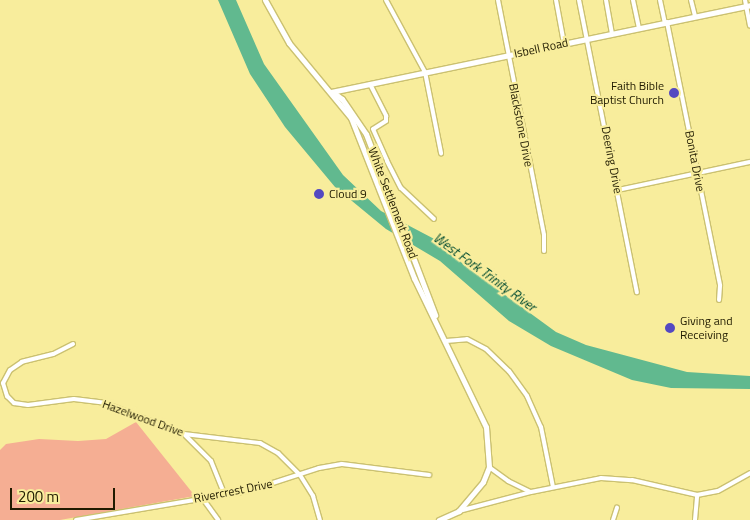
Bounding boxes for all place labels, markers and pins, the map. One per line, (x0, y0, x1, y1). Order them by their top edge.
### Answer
place label: Faith Bible Baptist Church (590, 79, 664, 107)
marker: Faith Bible Baptist Church (668, 87, 680, 99)
place label: Cloud 9 (329, 187, 367, 201)
marker: Cloud 9 (313, 188, 325, 200)
place label: Giving and Receiving (680, 314, 732, 342)
marker: Giving and Receiving (664, 322, 676, 334)

